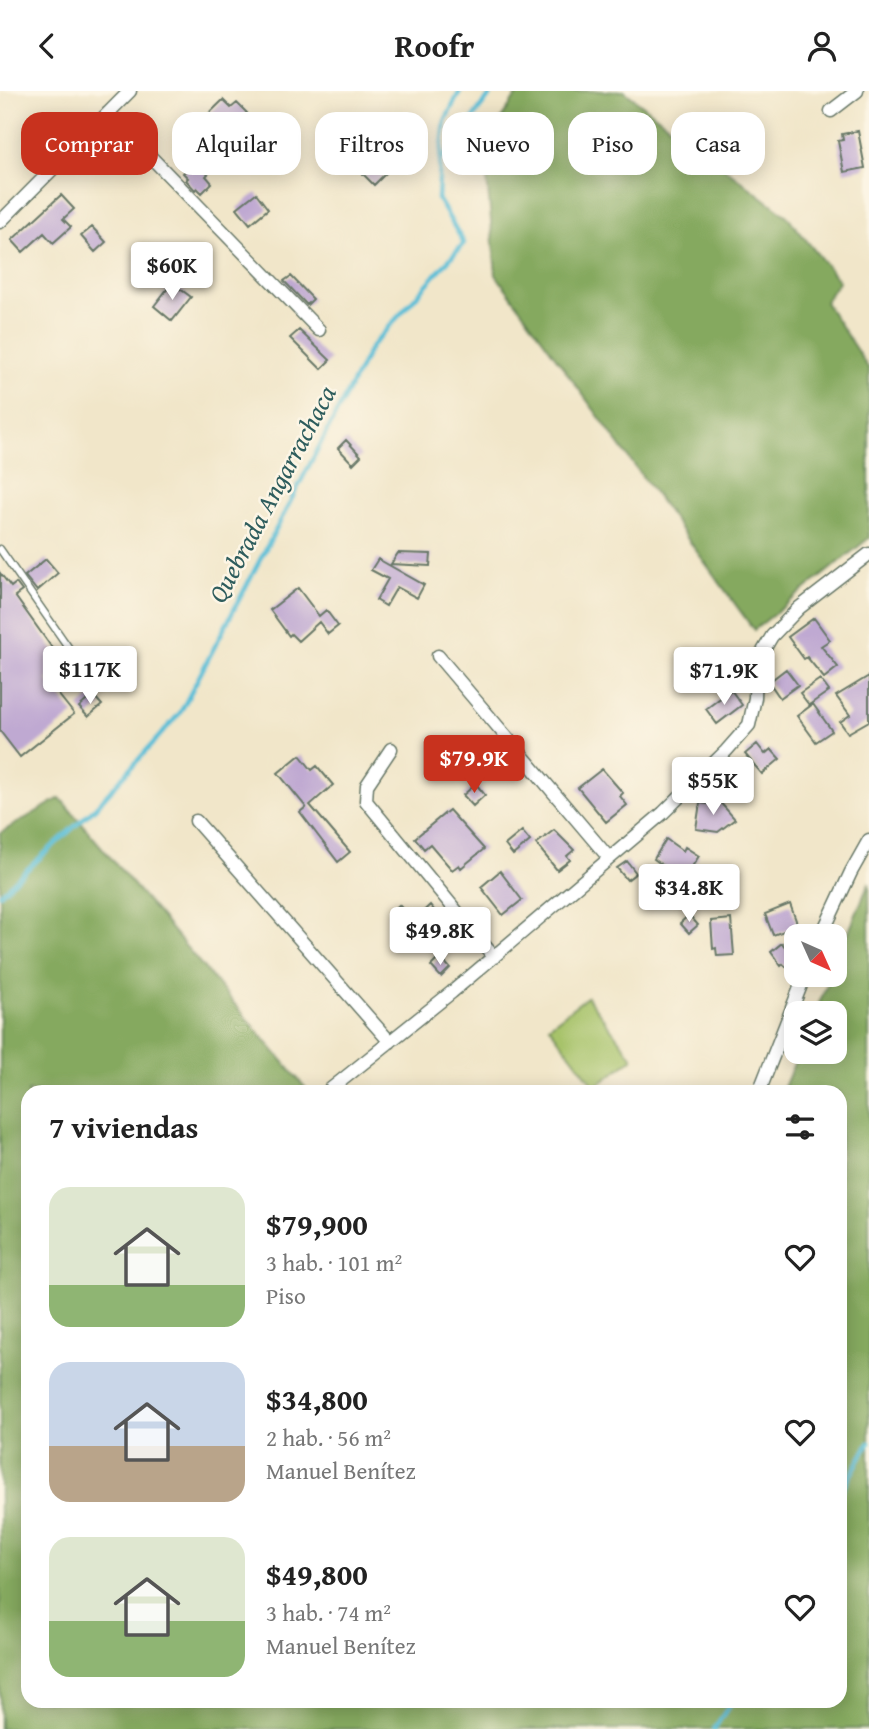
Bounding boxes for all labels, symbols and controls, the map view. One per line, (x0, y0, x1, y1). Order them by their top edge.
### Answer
text: Roofr (395, 22, 474, 69)
icon: back (28, 27, 66, 65)
icon: person (803, 27, 841, 65)
chip: Comprar (21, 112, 158, 175)
chip: Alquilar (172, 112, 301, 175)
chip: Filtros (315, 112, 428, 175)
chip: Nuevo (442, 112, 554, 175)
chip: Piso (568, 112, 657, 175)
chip: Casa (671, 112, 765, 175)
pin: $60K (131, 243, 213, 302)
text: $60K (147, 248, 197, 281)
water label: Quebrada Angarrachaca (198, 378, 345, 609)
pin: $117K (41, 647, 139, 706)
pin: $71.9K (667, 647, 781, 707)
text: $117K (59, 652, 121, 685)
text: $71.9K (690, 653, 758, 686)
pin: $79.9K (417, 735, 531, 795)
text: $79.9K (440, 741, 508, 774)
pin: $55K (672, 757, 754, 817)
text: $55K (688, 763, 738, 796)
pin: $34.8K (632, 865, 746, 924)
text: $34.8K (655, 870, 723, 903)
pin: $49.8K (383, 907, 497, 967)
text: $49.8K (406, 913, 474, 946)
north arrow (784, 924, 847, 987)
map controls (784, 924, 847, 1064)
button: layers (784, 1001, 847, 1064)
text: 7 viviendas (49, 1105, 198, 1149)
icon: filters (781, 1108, 819, 1146)
text: $79,900 (266, 1202, 368, 1246)
icon: home (105, 1215, 189, 1299)
icon: heart (781, 1238, 819, 1276)
text: 3 hab. · 101 m² (266, 1246, 402, 1279)
text: Piso (266, 1279, 306, 1312)
text: $34,800 (266, 1377, 368, 1421)
icon: home (105, 1390, 189, 1474)
icon: heart (781, 1413, 819, 1451)
text: 2 hab. · 56 m² (266, 1421, 391, 1454)
text: Manuel Benítez (266, 1454, 416, 1487)
text: $49,800 (266, 1552, 368, 1596)
icon: home (105, 1565, 189, 1649)
icon: heart (781, 1588, 819, 1626)
text: 3 hab. · 74 m² (266, 1596, 391, 1629)
text: Manuel Benítez (266, 1629, 416, 1662)

